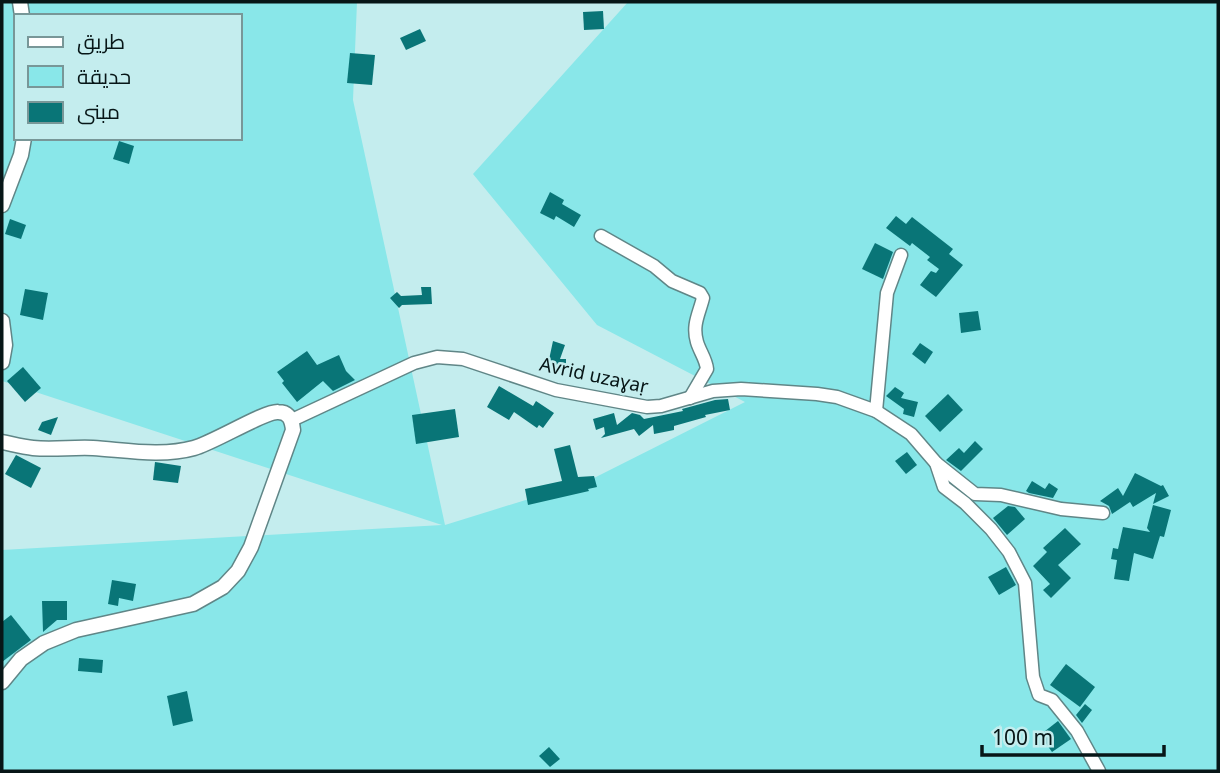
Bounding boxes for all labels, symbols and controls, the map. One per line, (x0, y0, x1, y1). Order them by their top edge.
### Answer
legend (14, 14, 242, 140)
text: طريق (77, 27, 125, 55)
text: حديقة (77, 62, 131, 90)
text: مبنى (77, 97, 120, 125)
street label: Avrid uzaɣaṛ (537, 351, 651, 399)
scale bar (982, 714, 1164, 758)
text: 100 m (992, 723, 1053, 751)

